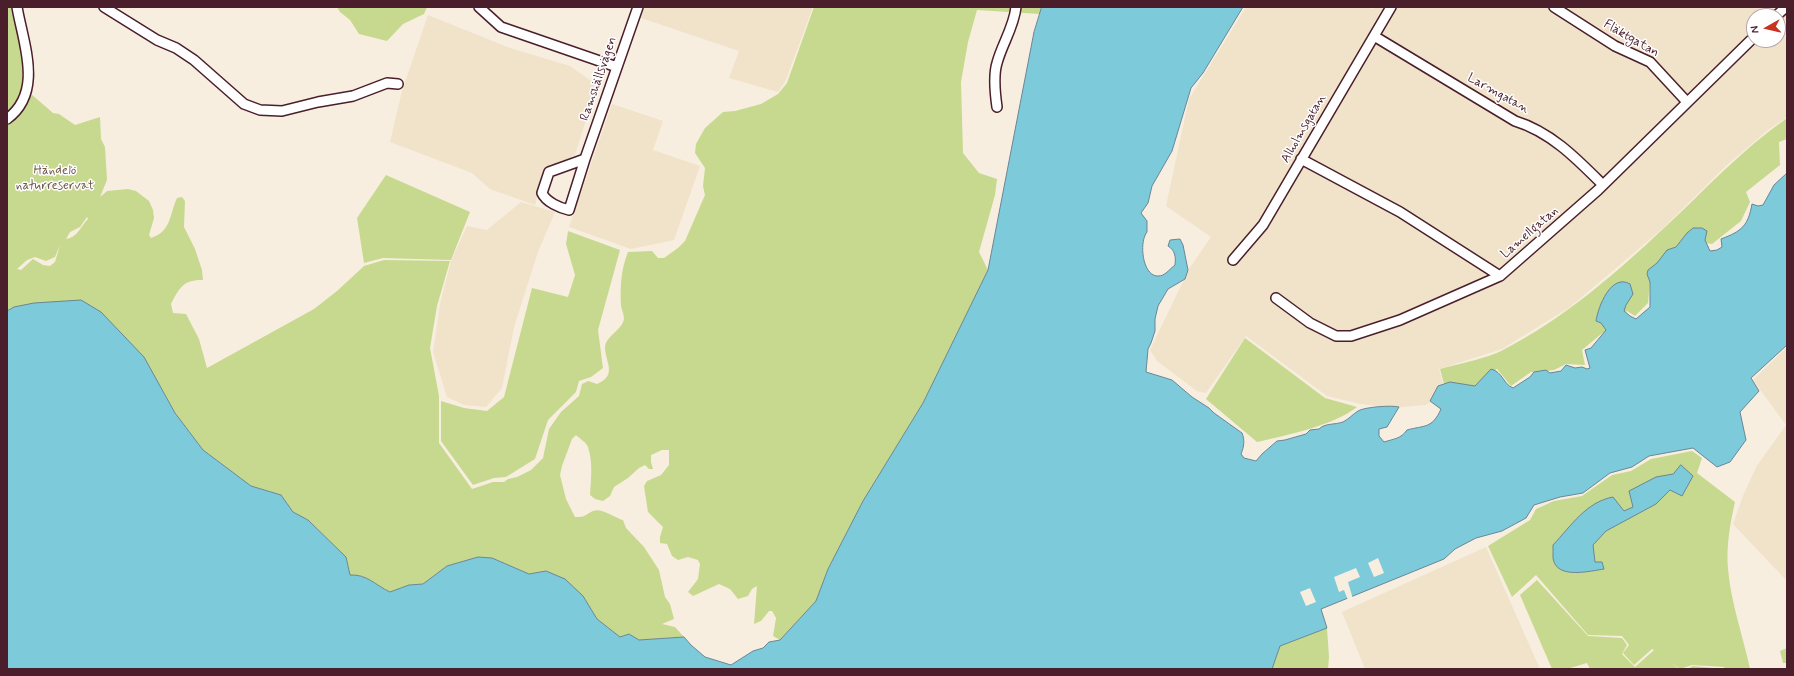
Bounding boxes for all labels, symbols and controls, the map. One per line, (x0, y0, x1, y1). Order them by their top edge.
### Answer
north arrow (1746, 8, 1786, 48)
street label: Fläktgatan (1601, 17, 1661, 61)
text: N (1748, 25, 1763, 34)
street label: Ramshällsvägen (577, 35, 621, 123)
street label: Larmgatan (1464, 71, 1532, 117)
street label: Alholmsgatan (1278, 92, 1330, 166)
park label: Händelö naturreservat (16, 163, 94, 194)
street label: Lamellgatan (1498, 204, 1562, 262)

